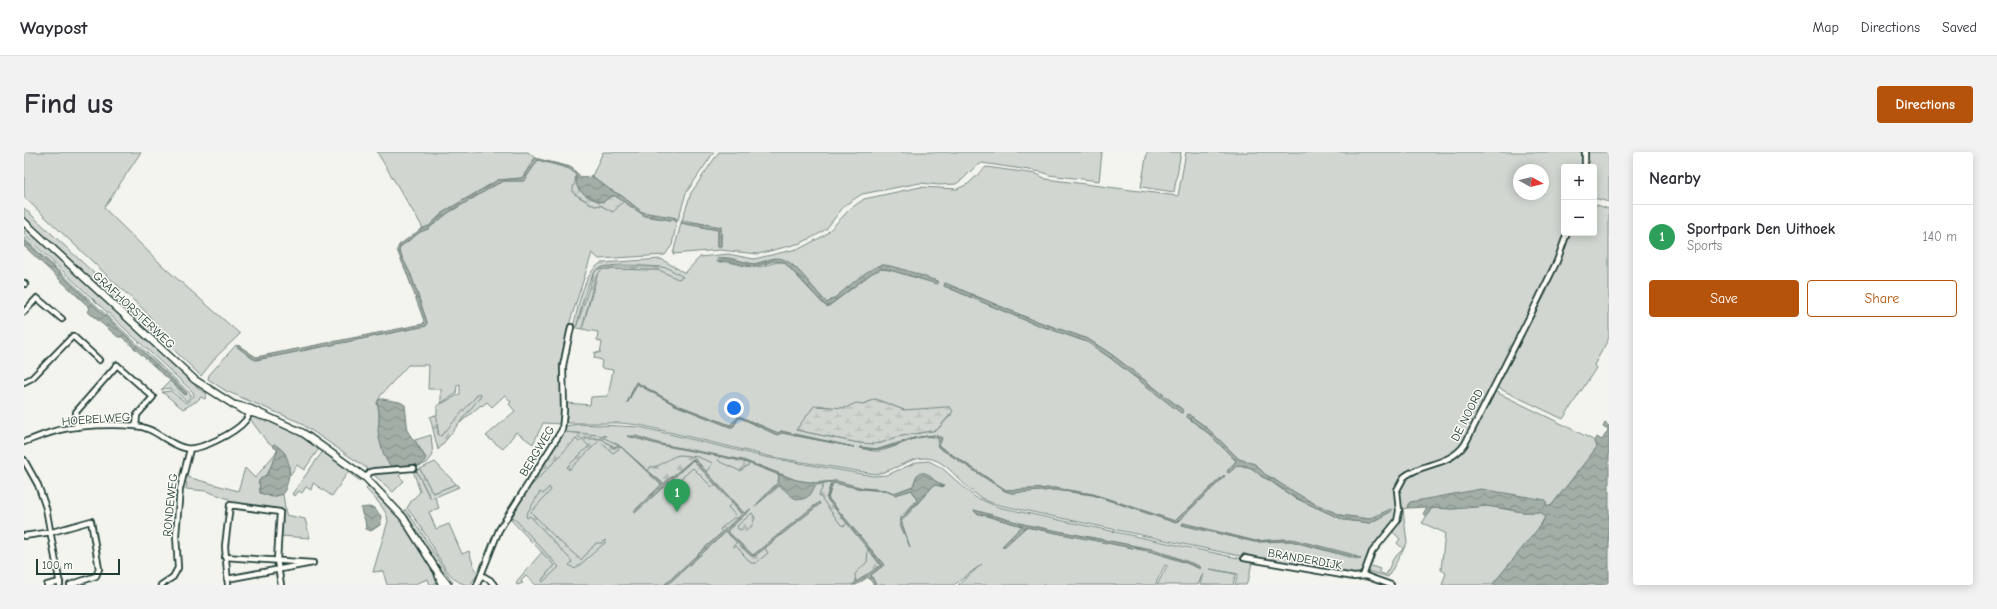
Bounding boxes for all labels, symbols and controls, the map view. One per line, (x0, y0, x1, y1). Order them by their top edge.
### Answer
text: Waypost (20, 17, 88, 39)
text: Map (1812, 19, 1839, 36)
text: Directions (1861, 19, 1920, 36)
text: Saved (1942, 19, 1977, 36)
button: Directions (1877, 86, 1973, 123)
text: Find us (24, 88, 113, 120)
north arrow (1513, 164, 1549, 200)
map controls (1561, 164, 1597, 236)
button: + (1561, 164, 1597, 200)
text: Nearby (1649, 169, 1700, 188)
button: − (1561, 200, 1597, 236)
text: Sportpark Den Uithoek (1687, 220, 1835, 238)
text: 1 (1659, 229, 1665, 244)
text: 140 m (1923, 229, 1957, 244)
text: Sports (1687, 238, 1722, 253)
street label: GRAFHORSTERWEG (90, 269, 178, 352)
button: Save (1649, 280, 1799, 317)
button: Share (1807, 280, 1957, 317)
street label: DE NOORD (1448, 387, 1486, 443)
your location (724, 398, 744, 418)
street label: HOEPELWEG (61, 410, 131, 428)
street label: BERGWEG (516, 423, 558, 479)
street label: RONDEWEG (160, 472, 180, 537)
pin: 1 (664, 479, 690, 512)
street label: BRANDERDIJK (1267, 546, 1344, 572)
scale bar (36, 557, 120, 576)
text: 100 m (42, 559, 73, 572)

